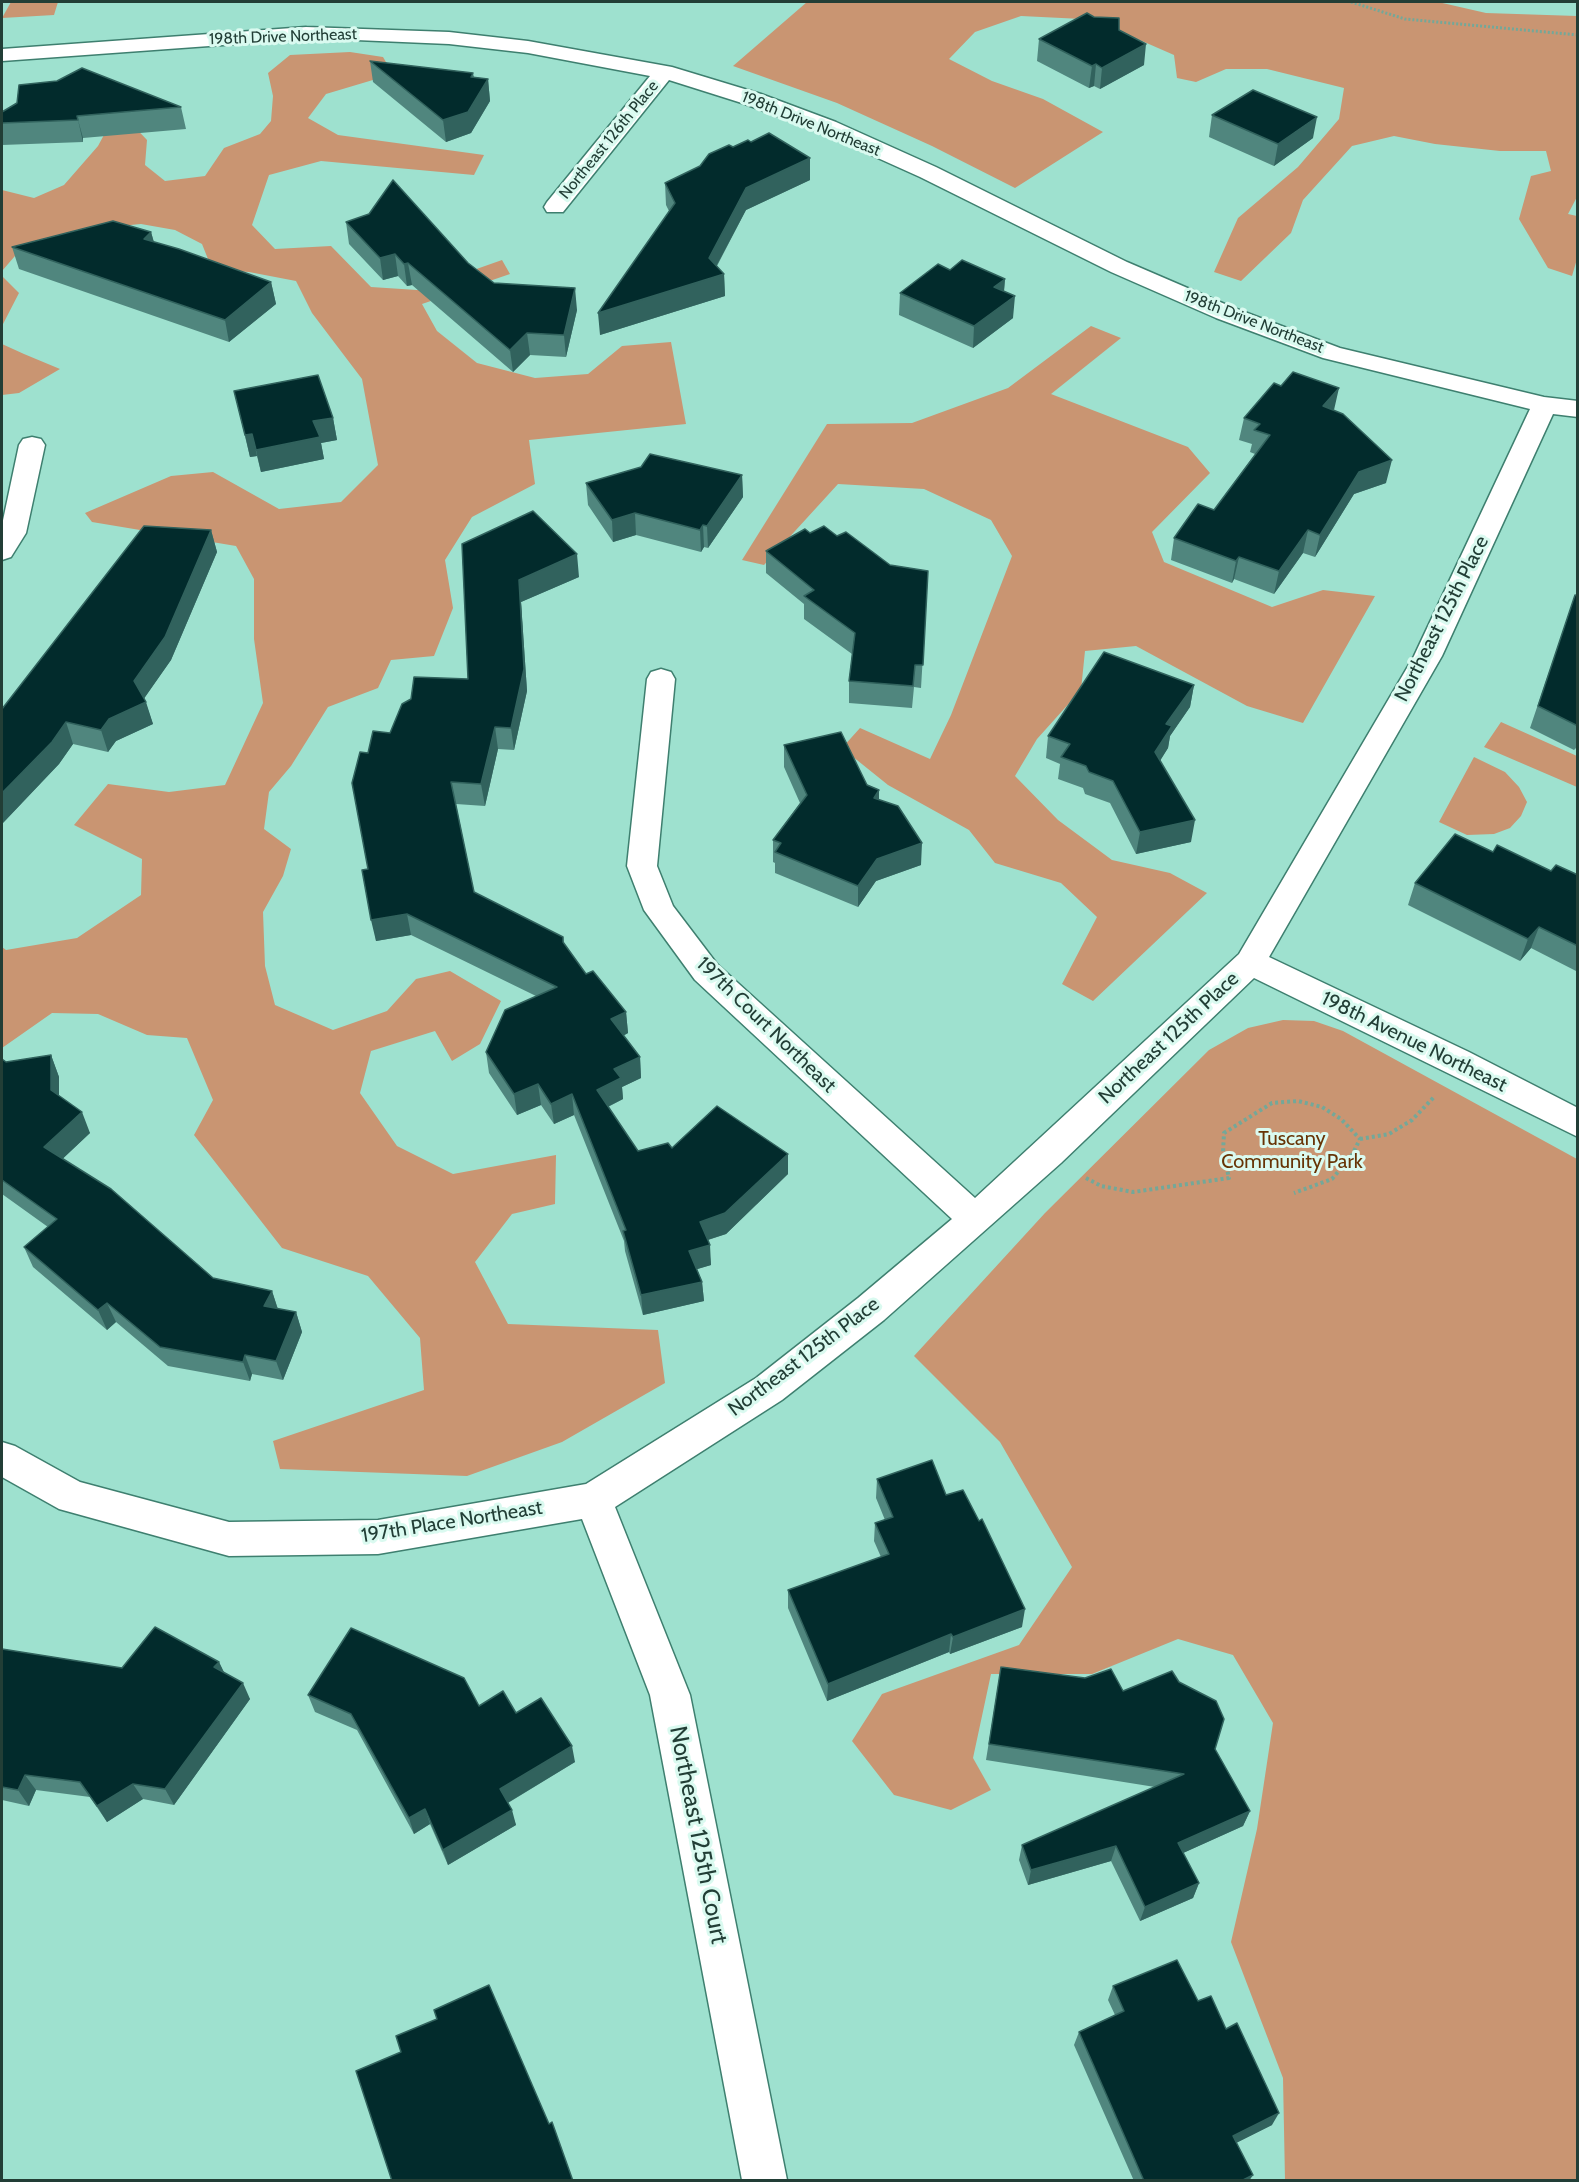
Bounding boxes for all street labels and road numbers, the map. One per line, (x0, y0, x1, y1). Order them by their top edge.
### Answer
street label: 198th Drive Northeast (209, 25, 357, 49)
street label: Northeast 126th Place (555, 77, 663, 203)
street label: 198th Drive Northeast (739, 87, 883, 161)
street label: 198th Drive Northeast (1181, 287, 1327, 357)
street label: Northeast 125th Place (1390, 532, 1494, 706)
street label: 197th Court Northeast (691, 952, 841, 1098)
street label: Northeast 125th Place (1094, 967, 1244, 1109)
street label: 198th Avenue Northeast (1317, 987, 1511, 1097)
street label: Northeast 125th Place (724, 1292, 884, 1422)
street label: 197th Place Northeast (360, 1496, 544, 1548)
street label: Northeast 125th Court (663, 1724, 733, 1946)

